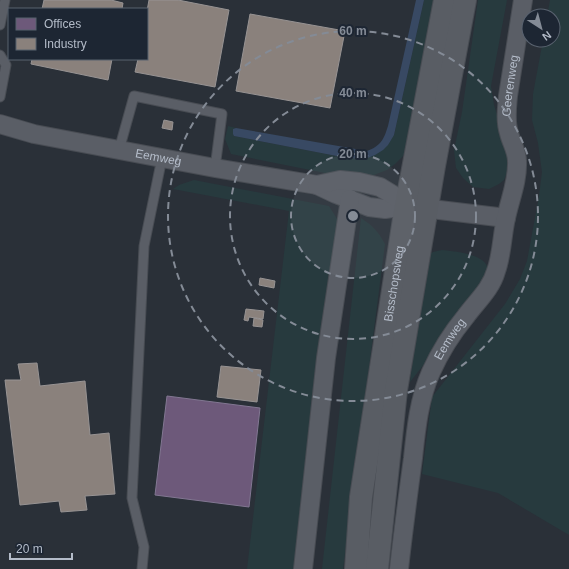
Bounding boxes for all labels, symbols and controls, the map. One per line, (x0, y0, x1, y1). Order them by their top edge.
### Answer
legend (8, 8, 148, 60)
north arrow (521, 8, 561, 48)
text: Offices (44, 17, 81, 31)
text: 60 m (339, 24, 367, 38)
text: N (540, 29, 554, 43)
text: Industry (44, 37, 87, 51)
street label: Geerenweg (500, 54, 521, 117)
text: 40 m (339, 86, 367, 100)
street label: Eemweg (134, 146, 183, 169)
text: 20 m (339, 147, 367, 161)
centre of rings (346, 209, 360, 223)
street label: Bisschopsweg (381, 245, 407, 323)
street label: Eemweg (431, 316, 468, 362)
scale bar (10, 535, 72, 561)
text: 20 m (16, 542, 43, 556)

